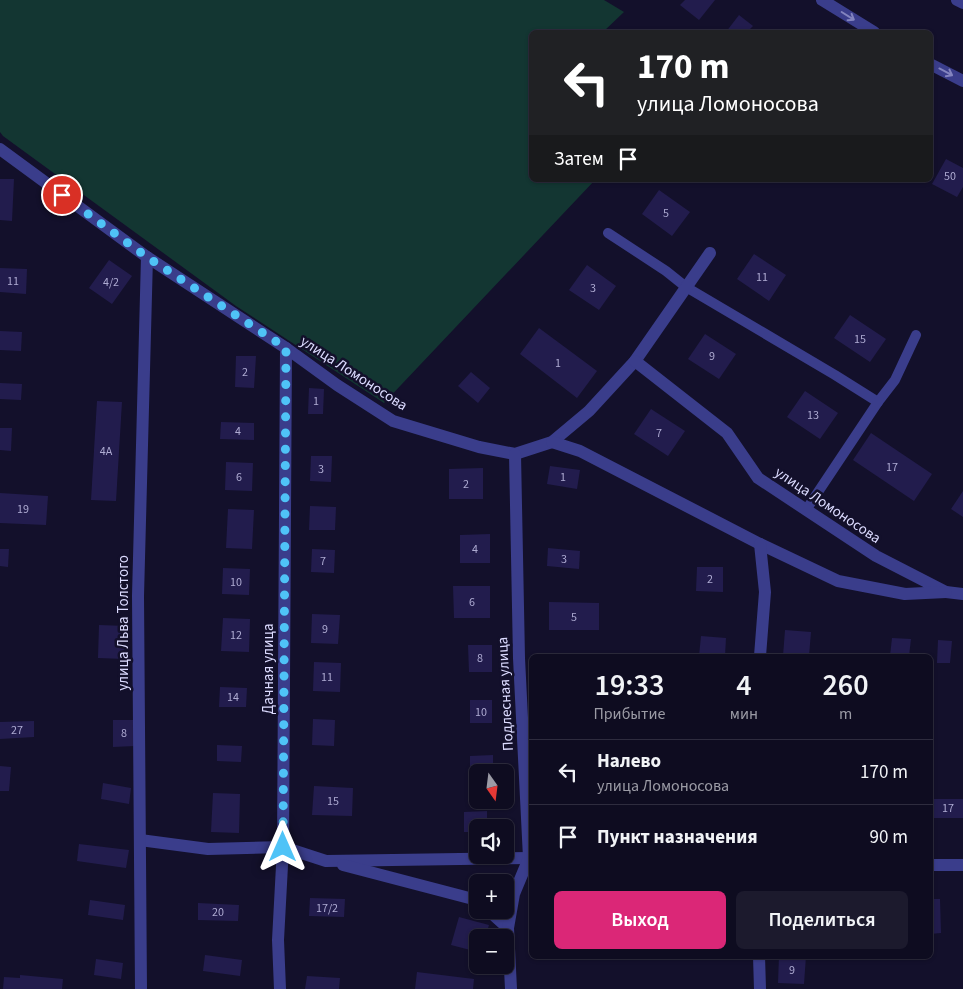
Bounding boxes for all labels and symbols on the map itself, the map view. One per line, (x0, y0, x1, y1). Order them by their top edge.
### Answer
one-way arrow (840, 12, 854, 22)
one-way arrow (939, 68, 953, 78)
house number: 50 (944, 168, 956, 185)
pin (41, 174, 83, 216)
house number: 5 (663, 205, 669, 222)
house number: 11 (756, 269, 768, 286)
house number: 11 (7, 273, 19, 290)
house number: 4/2 (103, 274, 119, 291)
house number: 3 (590, 280, 596, 297)
street label: улица Ломоносова (296, 331, 411, 416)
house number: 15 (854, 331, 866, 348)
house number: 9 (709, 348, 715, 365)
house number: 1 (555, 355, 561, 372)
house number: 2 (242, 364, 248, 381)
house number: 1 (313, 393, 319, 410)
house number: 13 (807, 407, 819, 424)
house number: 4 (235, 423, 241, 440)
house number: 7 (656, 425, 662, 442)
house number: 4А (100, 443, 113, 460)
house number: 17 (886, 459, 898, 476)
house number: 3 (318, 461, 324, 478)
street label: улица Ломоносова (770, 462, 885, 549)
house number: 6 (236, 469, 242, 486)
house number: 1 (560, 469, 566, 486)
house number: 2 (463, 476, 469, 493)
house number: 19 (17, 501, 29, 518)
house number: 4 (472, 541, 478, 558)
house number: 3 (561, 551, 567, 568)
house number: 7 (320, 553, 326, 570)
street label: улица Льва Толстого (113, 555, 134, 691)
house number: 2 (707, 571, 713, 588)
house number: 10 (230, 574, 242, 591)
house number: 6 (469, 594, 475, 611)
house number: 5 (571, 609, 577, 626)
house number: 9 (322, 621, 328, 638)
street label: Дачная улица (258, 624, 279, 714)
house number: 12 (230, 627, 242, 644)
street label: Подлесная улица (492, 636, 519, 752)
house number: 8 (477, 650, 483, 667)
house number: 11 (321, 669, 333, 686)
house number: 14 (227, 689, 239, 706)
house number: 10 (475, 704, 487, 721)
house number: 27 (11, 722, 23, 739)
house number: 8 (121, 725, 127, 742)
north arrow (469, 764, 514, 809)
house number: 15 (327, 793, 339, 810)
house number: 17 (942, 800, 954, 817)
position arrow (256, 820, 308, 872)
house number: 17/2 (316, 900, 338, 917)
house number: 20 (212, 904, 224, 921)
house number: 9 (789, 962, 795, 979)

